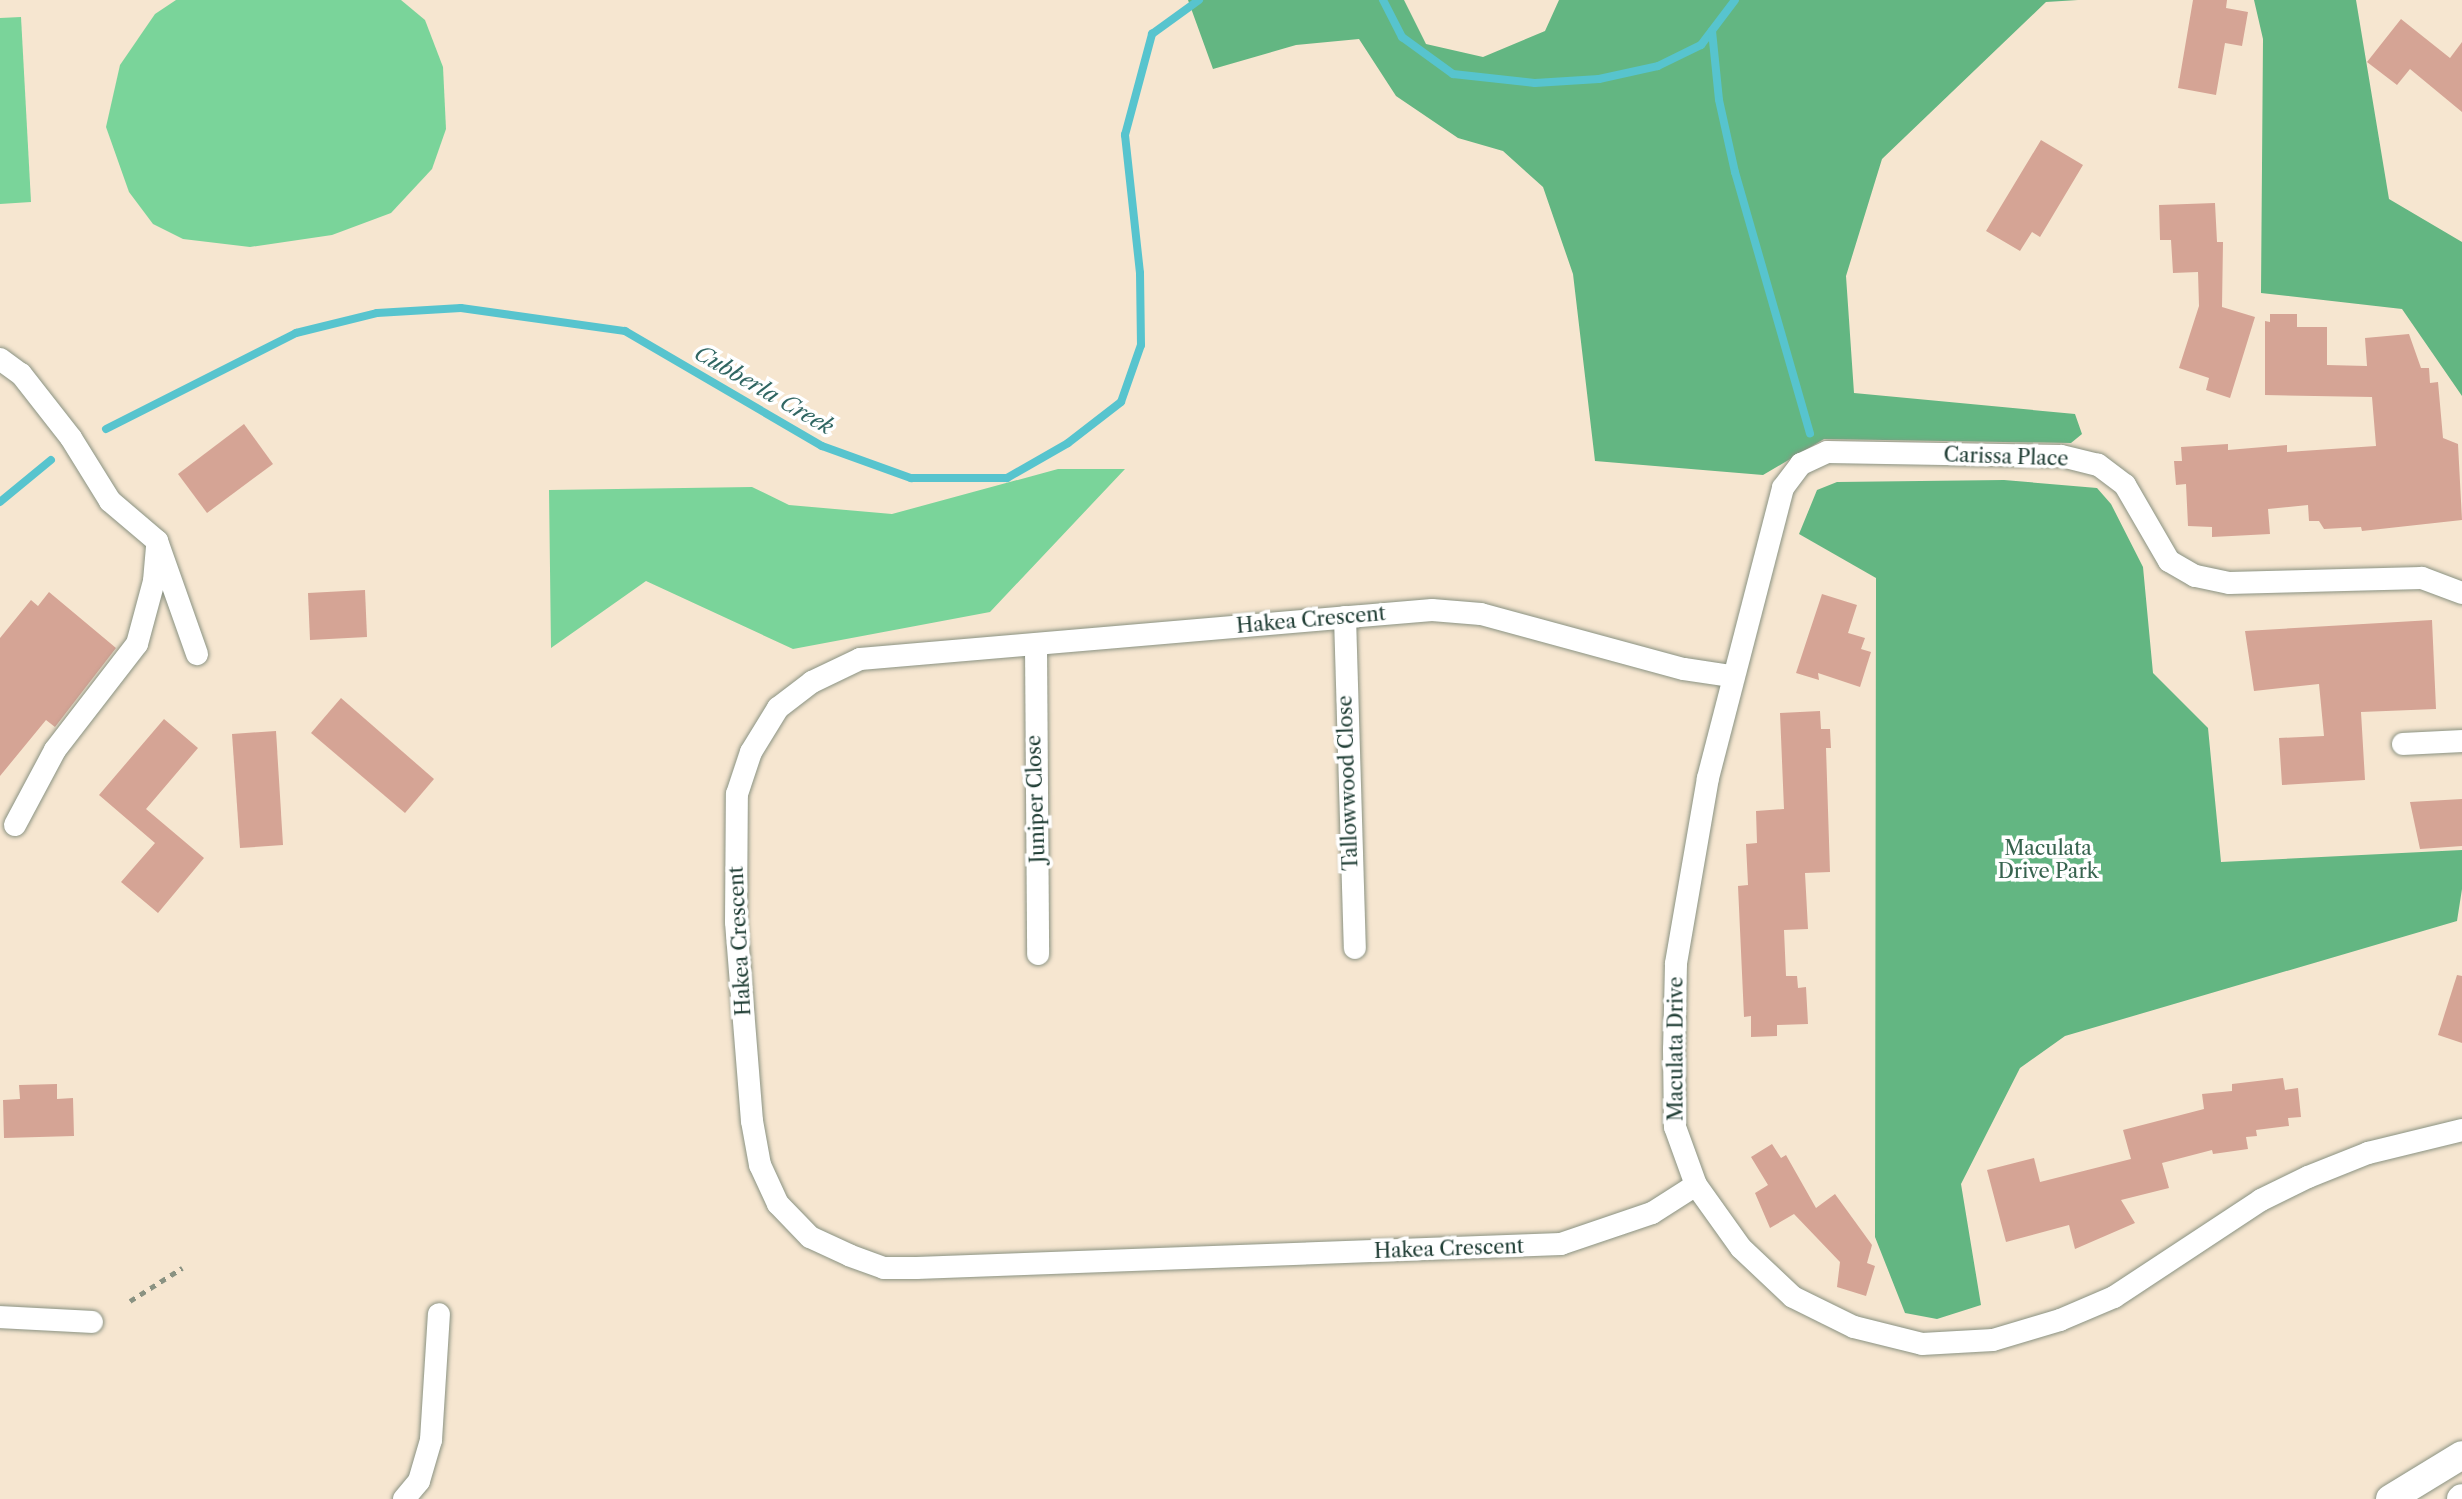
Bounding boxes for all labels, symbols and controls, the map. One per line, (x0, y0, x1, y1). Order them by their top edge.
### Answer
water label: Cubberla Creek (690, 340, 838, 440)
street label: Carissa Place (1943, 443, 2069, 471)
street label: Hakea Crescent (1235, 602, 1387, 638)
street label: Tallowwood Close (1333, 695, 1363, 871)
street label: Juniper Close (1022, 734, 1050, 864)
park label: Maculata Drive Park (1998, 837, 2098, 884)
street label: Hakea Crescent (724, 865, 756, 1017)
street label: Maculata Drive (1664, 977, 1688, 1121)
street label: Hakea Crescent (1374, 1234, 1524, 1264)

